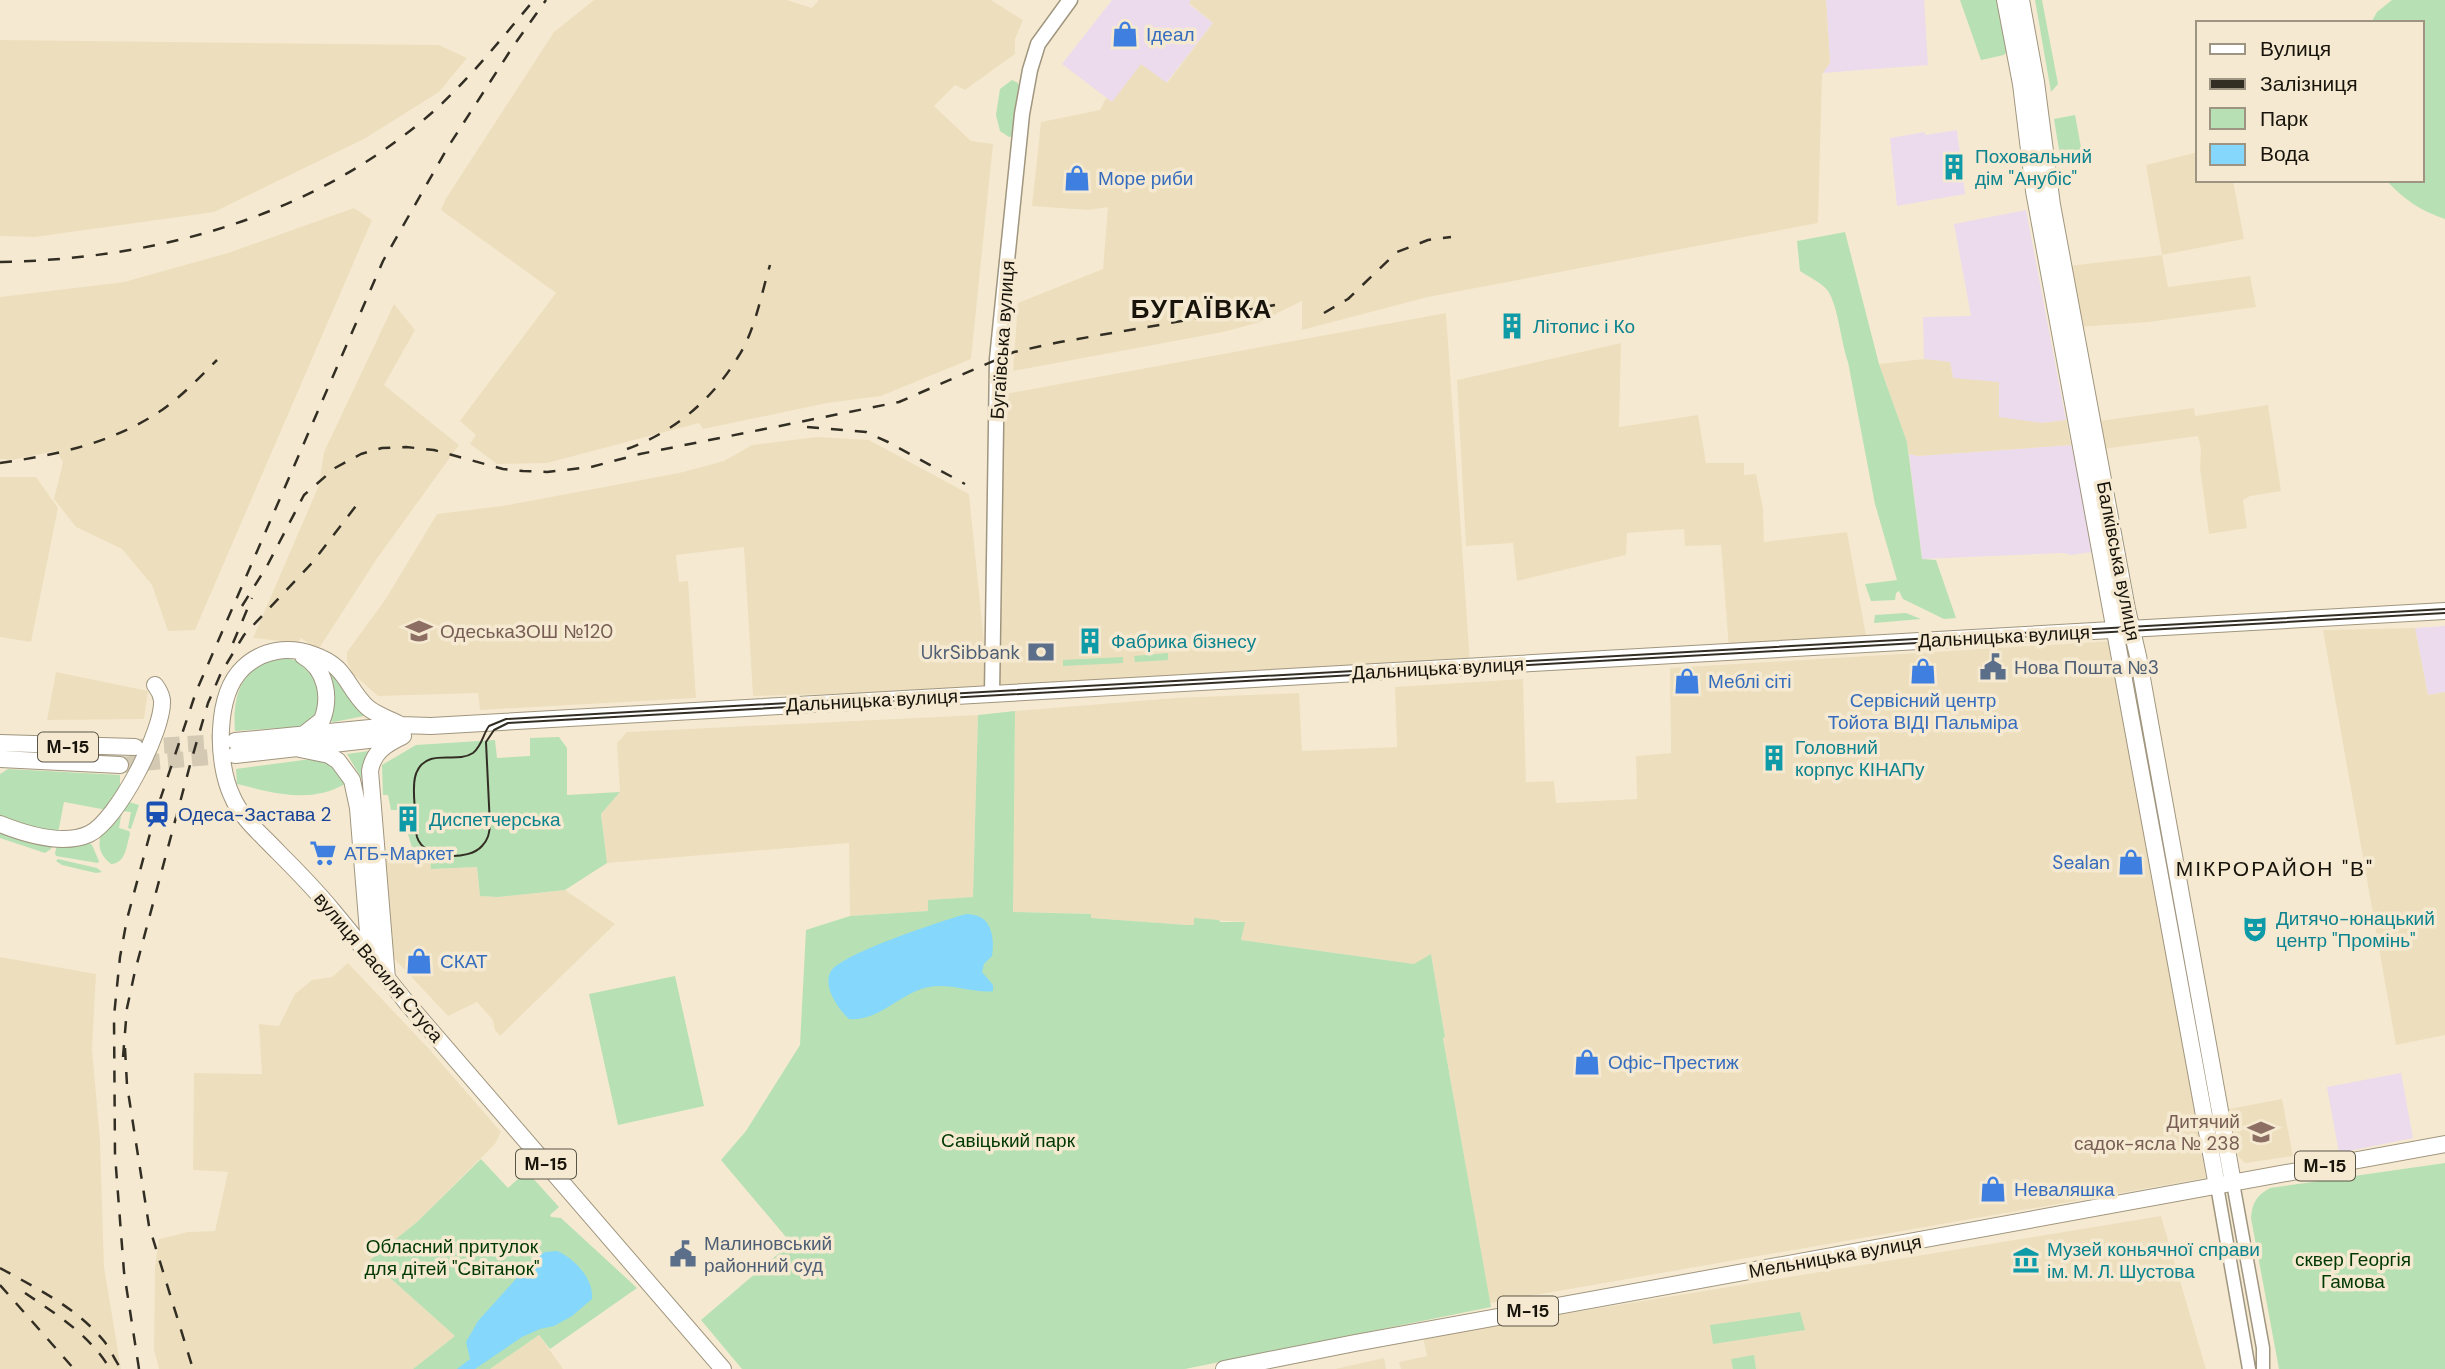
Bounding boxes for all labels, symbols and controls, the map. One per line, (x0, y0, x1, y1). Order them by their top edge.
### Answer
shop icon: Ідеал (1110, 19, 1140, 49)
legend (2196, 21, 2424, 182)
place label: Ідеал (1146, 22, 1195, 47)
text: Вулиця (2260, 35, 2331, 63)
text: Залізниця (2260, 70, 2358, 98)
text: Парк (2260, 105, 2308, 133)
text: Вода (2260, 140, 2309, 168)
place label: Поховальний дім "Анубіс" (1975, 144, 2092, 191)
building icon: Поховальний дім "Анубіс" (1939, 152, 1969, 182)
shop icon: Море риби (1062, 163, 1092, 193)
place label: Море риби (1098, 166, 1193, 191)
street label: Бугаївська вулиця (984, 260, 1021, 420)
district label: БУГАЇВКА (1131, 292, 1273, 326)
building icon: Літопис і Ко (1497, 311, 1527, 341)
place label: Літопис і Ко (1533, 314, 1635, 339)
street label: Балківська вулиця (2091, 479, 2146, 643)
school or university icon: ОдеськаЗОШ №120 (404, 616, 434, 646)
place label: ОдеськаЗОШ №120 (440, 619, 613, 644)
street label: Дальницька вулиця (1917, 620, 2091, 653)
building icon: Фабрика бізнесу (1075, 626, 1105, 656)
place label: Фабрика бізнесу (1111, 629, 1257, 654)
bank icon: UkrSibbank (1026, 637, 1056, 667)
place label: UkrSibbank (921, 640, 1020, 665)
street label: Дальницька вулиця (1351, 652, 1525, 685)
public building icon: Нова Пошта №3 (1978, 652, 2008, 682)
place label: Нова Пошта №3 (2014, 655, 2159, 680)
shop icon: Сервісний центр Тойота ВІДІ Пальміра (1908, 656, 1938, 686)
shop icon: Меблі сіті (1672, 666, 1702, 696)
place label: Меблі сіті (1708, 669, 1791, 694)
street label: Дальницька вулиця (785, 684, 959, 717)
place label: Сервісний центр Тойота ВІДІ Пальміра (1828, 688, 2019, 735)
road number: М-15 (38, 732, 98, 762)
place label: Головний корпус КІНАПу (1795, 735, 1925, 782)
building icon: Головний корпус КІНАПу (1759, 743, 1789, 773)
station icon: Одеса-Застава 2 (142, 799, 172, 829)
place label: Одеса-Застава 2 (178, 802, 331, 827)
building icon: Диспетчерська (393, 804, 423, 834)
place label: Диспетчерська (429, 807, 561, 832)
supermarket icon: АТБ-Маркет (308, 838, 338, 868)
place label: АТБ-Маркет (344, 841, 454, 866)
shop icon: Sealan (2116, 847, 2146, 877)
place label: Sealan (2052, 850, 2110, 875)
district label: МІКРОРАЙОН "В" (2176, 855, 2374, 883)
street label: вулиця Василя Стуса (308, 887, 449, 1048)
place label: Дитячо-юнацький центр "Промінь" (2276, 906, 2435, 953)
theatre icon: Дитячо-юнацький центр "Промінь" (2240, 914, 2270, 944)
shop icon: СКАТ (404, 946, 434, 976)
place label: СКАТ (440, 949, 488, 974)
shop icon: Офіс-Престиж (1572, 1047, 1602, 1077)
place label: Офіс-Престиж (1608, 1050, 1739, 1075)
place label: Дитячий садок-ясла № 238 (2074, 1109, 2240, 1156)
school or university icon: Дитячий садок-ясла № 238 (2246, 1117, 2276, 1147)
park label: Савіцький парк (941, 1128, 1076, 1153)
road number: М-15 (516, 1149, 576, 1178)
road number: М-15 (2295, 1152, 2355, 1181)
shop icon: Неваляшка (1978, 1174, 2008, 1204)
place label: Неваляшка (2014, 1177, 2115, 1202)
street label: Мельницька вулиця (1747, 1229, 1923, 1284)
place label: Малиновський районний суд (704, 1231, 832, 1278)
park label: Обласний притулок для дітей "Світанок" (364, 1234, 540, 1281)
place label: Музей коньячної справи ім. М. Л. Шустова (2047, 1237, 2260, 1284)
public building icon: Малиновський районний суд (668, 1239, 698, 1269)
museum icon: Музей коньячної справи ім. М. Л. Шустова (2011, 1245, 2041, 1275)
park label: сквер Георгія Гамова (2295, 1247, 2411, 1294)
road number: М-15 (1498, 1296, 1558, 1326)

